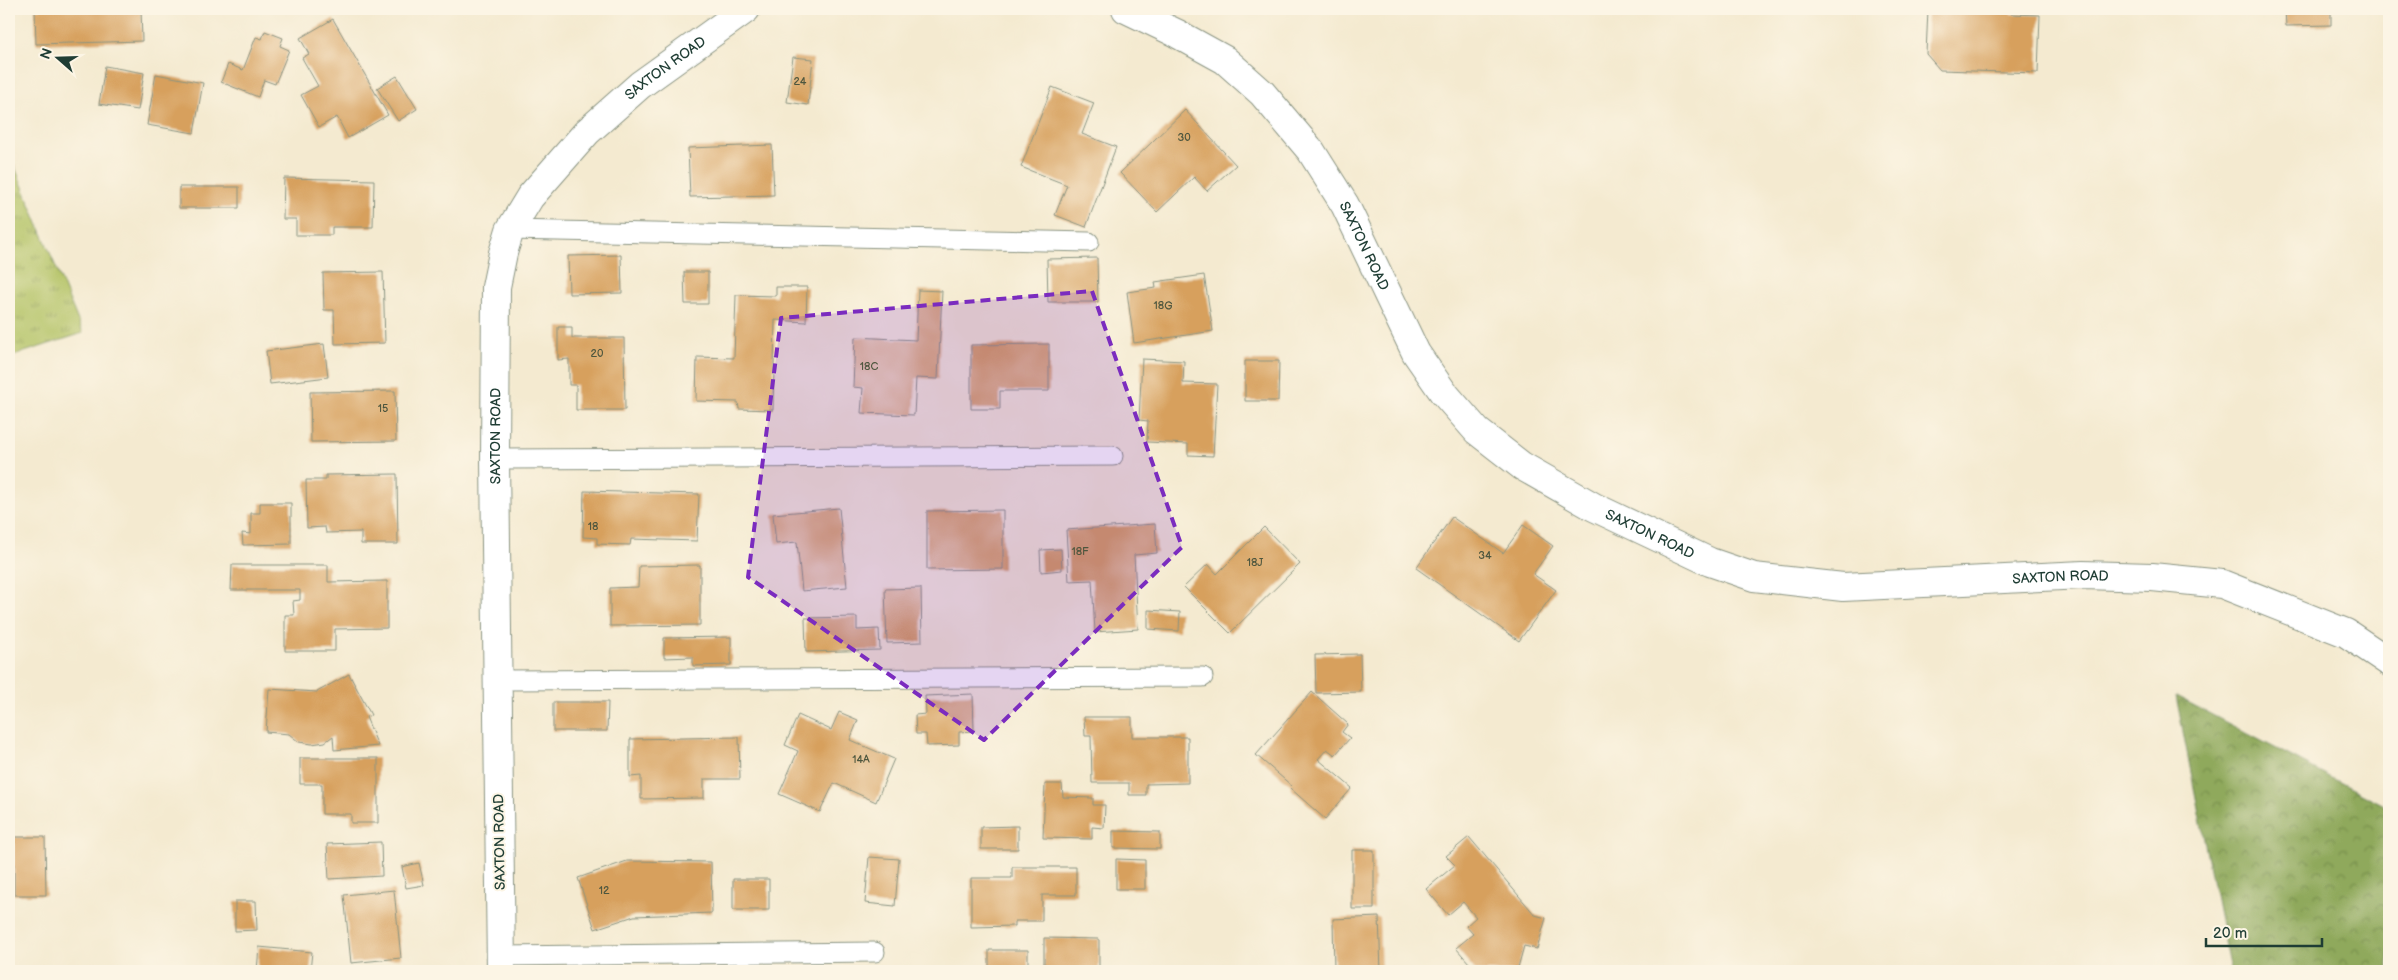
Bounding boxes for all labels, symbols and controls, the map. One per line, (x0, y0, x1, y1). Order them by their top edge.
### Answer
north arrow (32, 32, 82, 82)
street label: SAXTON ROAD (621, 33, 709, 104)
text: N (36, 46, 56, 62)
house number: 24 (793, 75, 807, 88)
house number: 30 (1177, 131, 1191, 144)
street label: SAXTON ROAD (1336, 199, 1393, 293)
house number: 18G (1154, 299, 1172, 312)
house number: 20 (591, 347, 604, 360)
house number: 18C (860, 360, 878, 373)
street label: SAXTON ROAD (487, 388, 504, 484)
house number: 15 (378, 402, 388, 415)
street label: SAXTON ROAD (1603, 506, 1697, 562)
house number: 18 (588, 520, 598, 533)
house number: 18F (1071, 545, 1089, 558)
house number: 34 (1478, 549, 1492, 562)
house number: 18J (1247, 556, 1263, 569)
street label: SAXTON ROAD (2012, 567, 2109, 588)
house number: 14A (852, 753, 870, 766)
street label: SAXTON ROAD (490, 794, 509, 890)
house number: 12 (599, 884, 610, 897)
scale bar (2206, 915, 2322, 947)
text: 20 m (2213, 924, 2247, 943)

